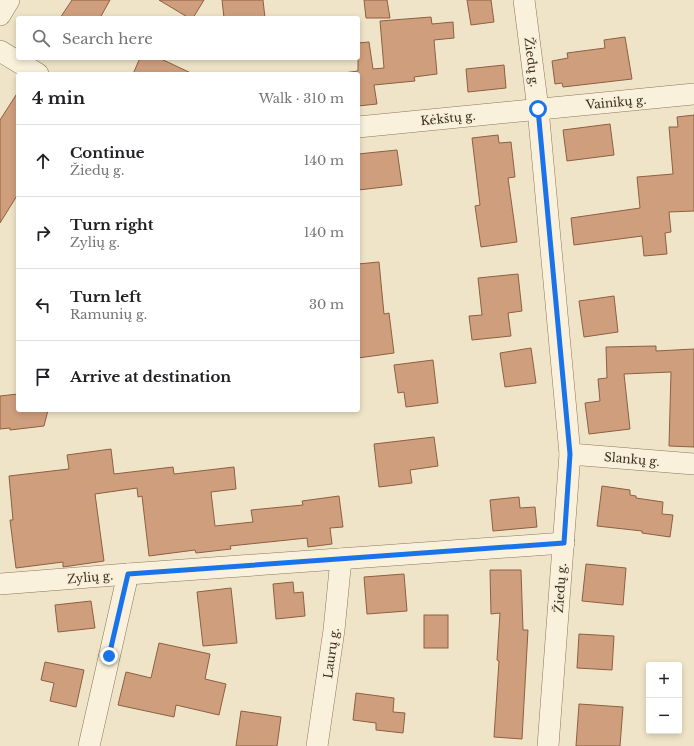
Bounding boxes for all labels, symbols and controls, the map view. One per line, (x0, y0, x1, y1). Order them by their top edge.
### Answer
search box (16, 16, 360, 60)
icon: search (30, 27, 52, 49)
text: Search here (62, 29, 153, 48)
street label: Žiedų g. (521, 36, 543, 88)
text: 4 min (32, 88, 85, 109)
text: Walk · 310 m (259, 90, 344, 107)
street label: Vainikų g. (584, 92, 647, 112)
route start (529, 100, 547, 118)
street label: Kėkštų g. (420, 108, 476, 128)
text: Continue (70, 143, 145, 162)
icon: ahead (32, 150, 54, 172)
text: 140 m (304, 152, 344, 169)
text: Žiedų g. (70, 162, 124, 179)
text: Turn right (70, 215, 153, 234)
icon: right (32, 222, 54, 244)
text: 140 m (304, 224, 344, 241)
text: Zylių g. (70, 234, 120, 251)
text: Turn left (70, 287, 141, 306)
icon: left (32, 294, 54, 316)
text: 30 m (309, 296, 344, 313)
text: Ramunių g. (70, 306, 147, 323)
icon: arrive (32, 366, 54, 388)
text: Arrive at destination (70, 367, 231, 386)
street label: Slankų g. (604, 449, 660, 469)
street label: Žiedų g. (550, 562, 569, 614)
street label: Zylių g. (66, 568, 114, 586)
street label: Laurų g. (320, 627, 342, 679)
route end (100, 647, 118, 665)
map controls (646, 662, 682, 734)
button: + (646, 662, 682, 698)
button: − (646, 698, 682, 734)

